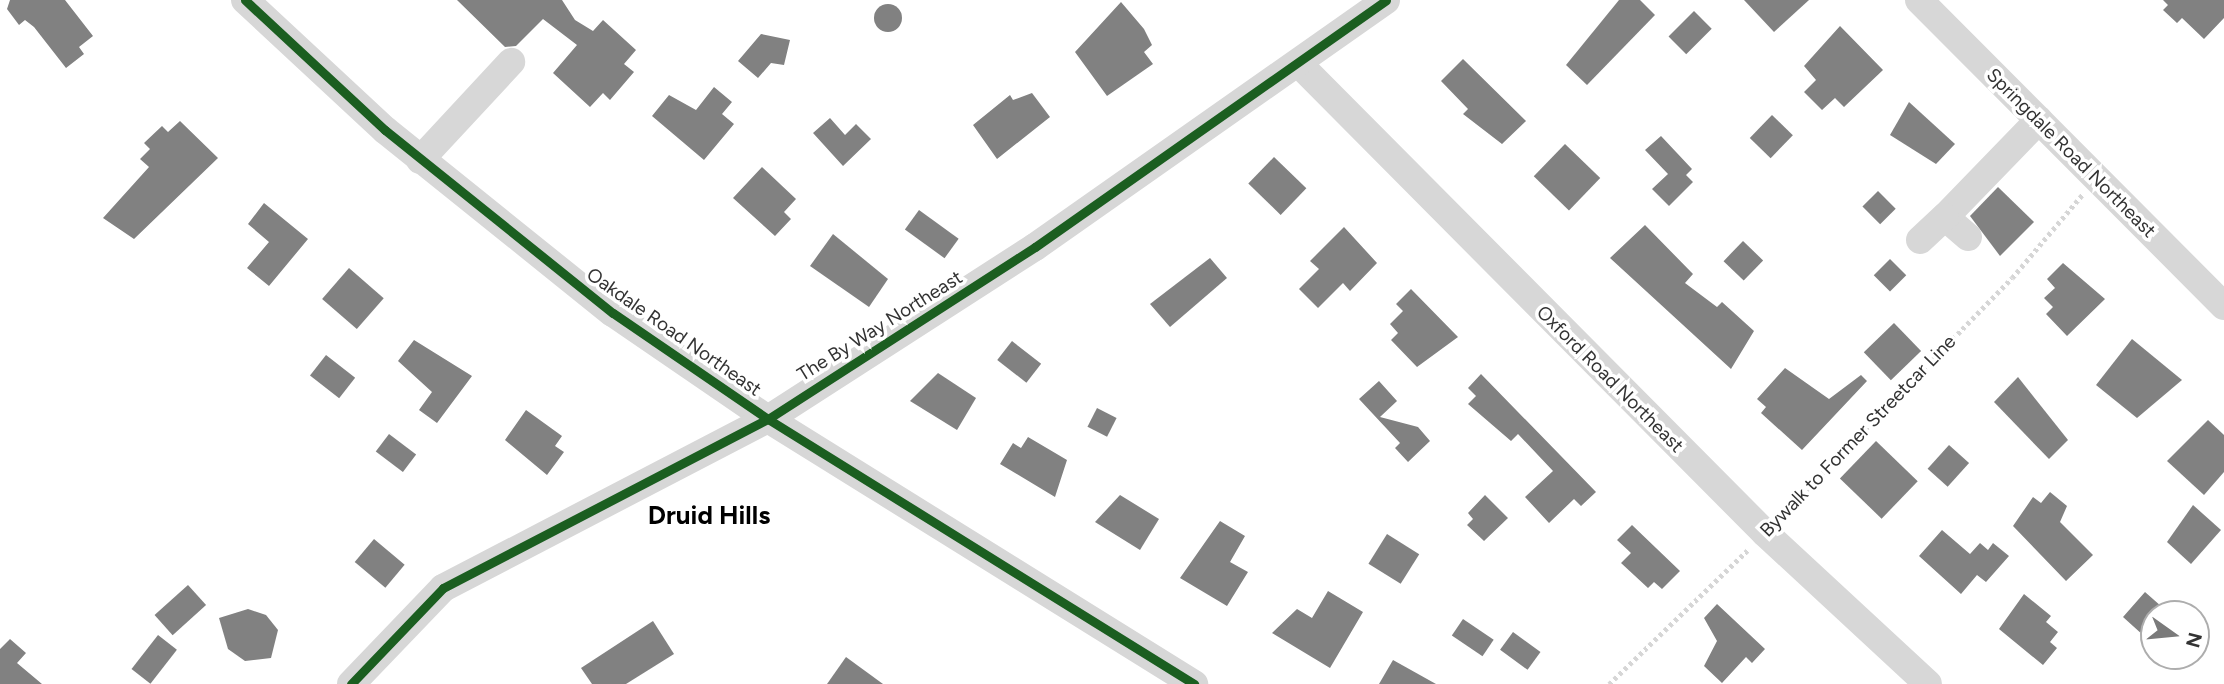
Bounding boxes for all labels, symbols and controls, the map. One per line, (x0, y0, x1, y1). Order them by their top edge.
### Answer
street label: Springdale Road Northeast (1982, 64, 2160, 242)
street label: Oakdale Road Northeast (582, 263, 766, 401)
street label: The By Way Northeast (793, 266, 967, 386)
street label: Oxford Road Northeast (1532, 301, 1688, 457)
street label: Bywalk to Former Streetcar Line (1755, 330, 1961, 542)
district label: Druid Hills (648, 500, 770, 532)
north arrow (2140, 600, 2210, 670)
text: N (2181, 630, 2207, 650)

